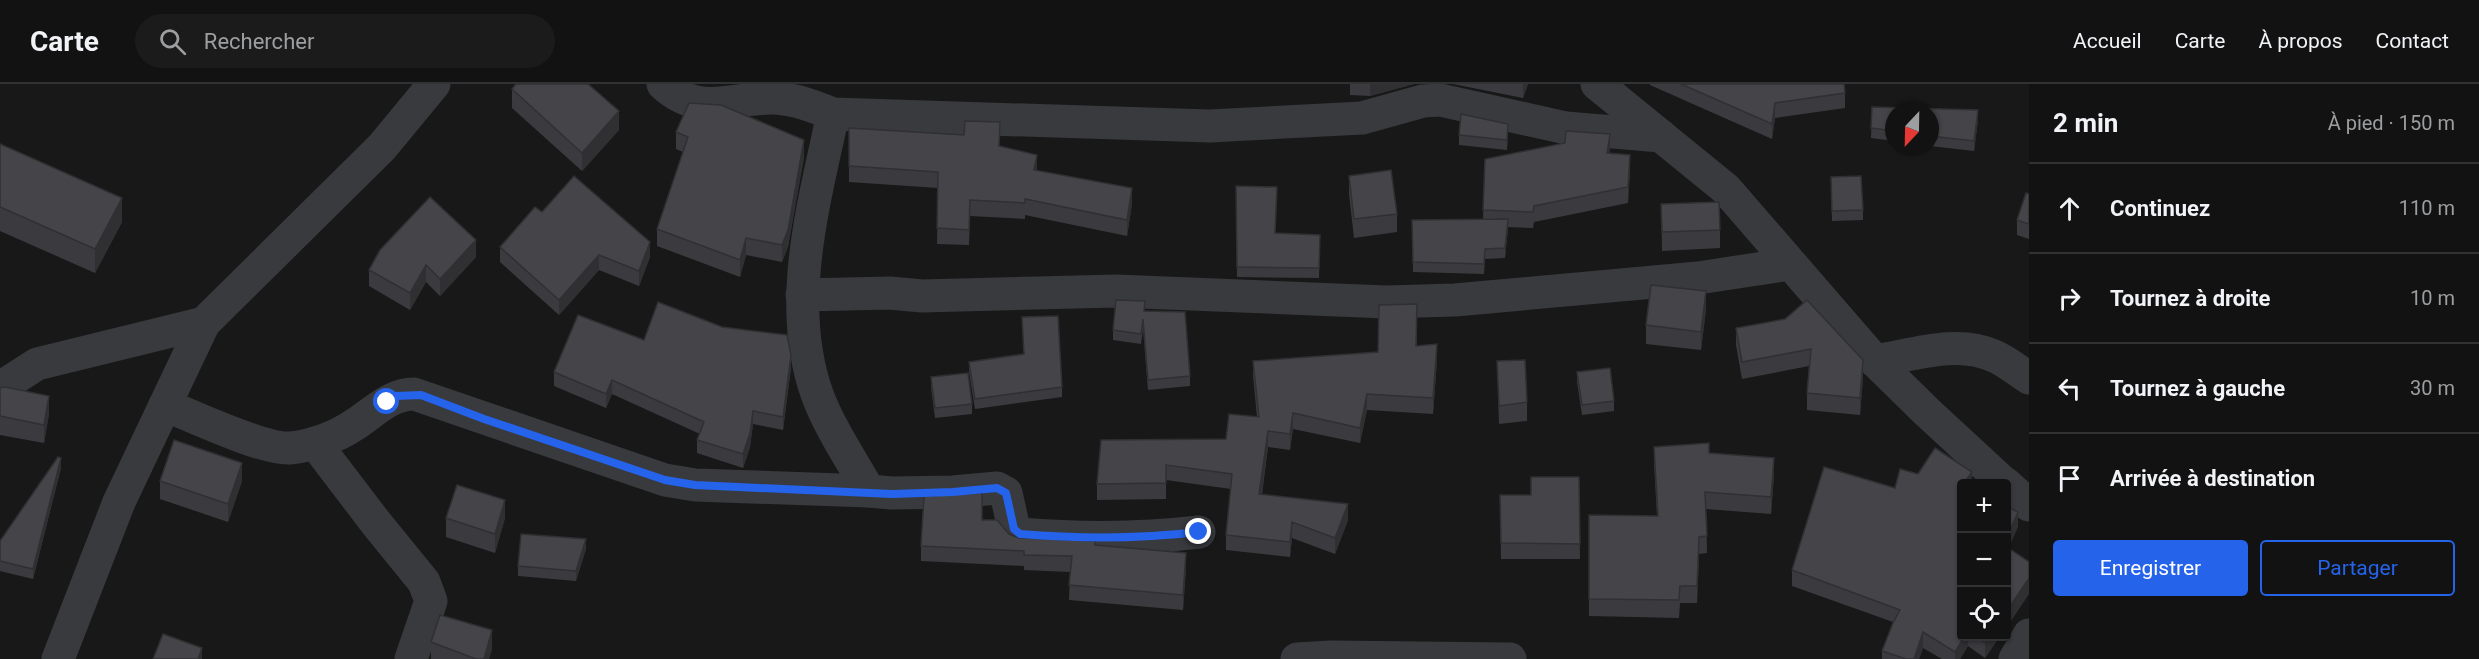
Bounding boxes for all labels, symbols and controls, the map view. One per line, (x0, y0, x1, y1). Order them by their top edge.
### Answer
search box (135, 14, 555, 68)
text: Carte (30, 25, 99, 58)
icon: search (156, 25, 189, 58)
text: Rechercher (204, 29, 314, 54)
text: Accueil (2073, 29, 2142, 53)
text: Carte (2175, 29, 2225, 53)
text: À propos (2258, 29, 2343, 53)
text: Contact (2376, 29, 2449, 53)
north arrow (1885, 102, 1939, 156)
text: 2 min (2053, 108, 2118, 138)
text: À pied · 150 m (2328, 111, 2455, 135)
icon: ahead (2053, 192, 2086, 225)
text: Continuez (2110, 196, 2210, 221)
text: 110 m (2399, 196, 2455, 220)
icon: right (2053, 282, 2086, 315)
text: Tournez à droite (2110, 286, 2270, 311)
text: 10 m (2410, 286, 2455, 310)
icon: left (2053, 372, 2086, 405)
text: Tournez à gauche (2110, 376, 2285, 401)
text: 30 m (2410, 376, 2455, 400)
route start (373, 388, 399, 414)
icon: arrive (2053, 462, 2086, 495)
text: Arrivée à destination (2110, 466, 2315, 491)
map controls (1957, 479, 2011, 641)
button: + (1957, 479, 2011, 533)
route end (1185, 518, 1211, 544)
button: − (1957, 533, 2011, 587)
button: Enregistrer (2053, 540, 2248, 596)
button: Partager (2260, 540, 2455, 596)
button: locate (1957, 587, 2011, 641)

